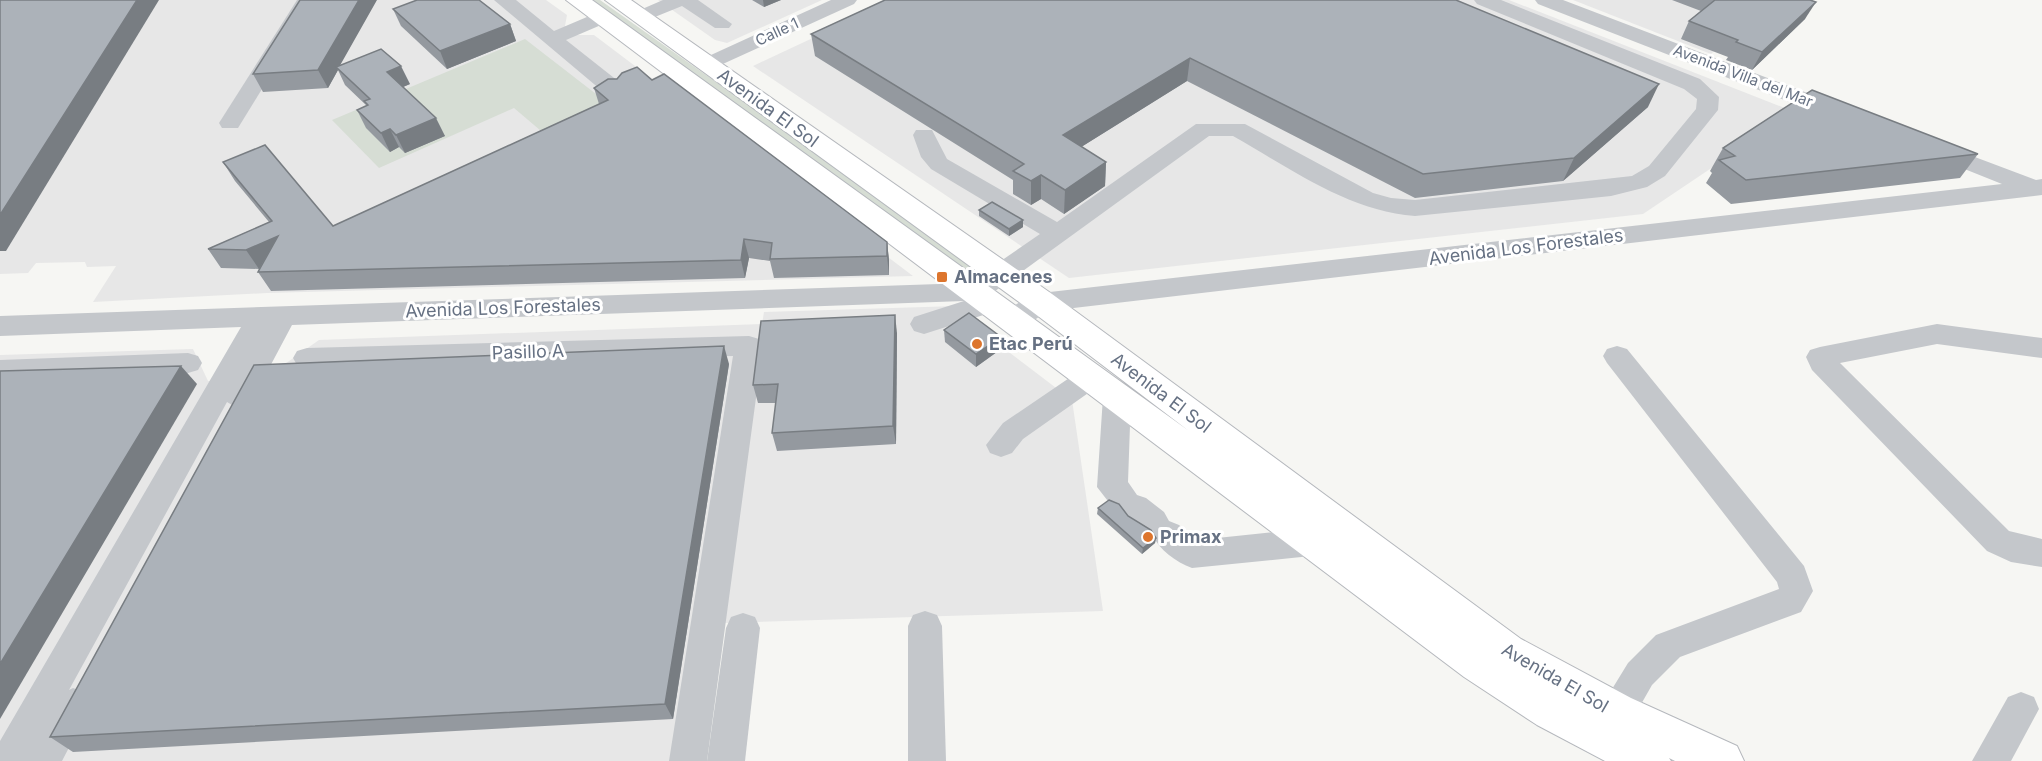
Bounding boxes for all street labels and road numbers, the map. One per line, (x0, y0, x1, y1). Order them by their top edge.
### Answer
street label: Calle 1 (752, 13, 802, 50)
street label: Avenida Villa del Mar (1671, 40, 1816, 111)
street label: Avenida El Sol (714, 64, 823, 151)
street label: Avenida Los Forestales (1427, 224, 1624, 269)
street label: Avenida Los Forestales (405, 294, 601, 321)
street label: Pasillo A (491, 340, 565, 363)
street label: Avenida El Sol (1107, 348, 1215, 437)
street label: Avenida El Sol (1498, 639, 1612, 717)

